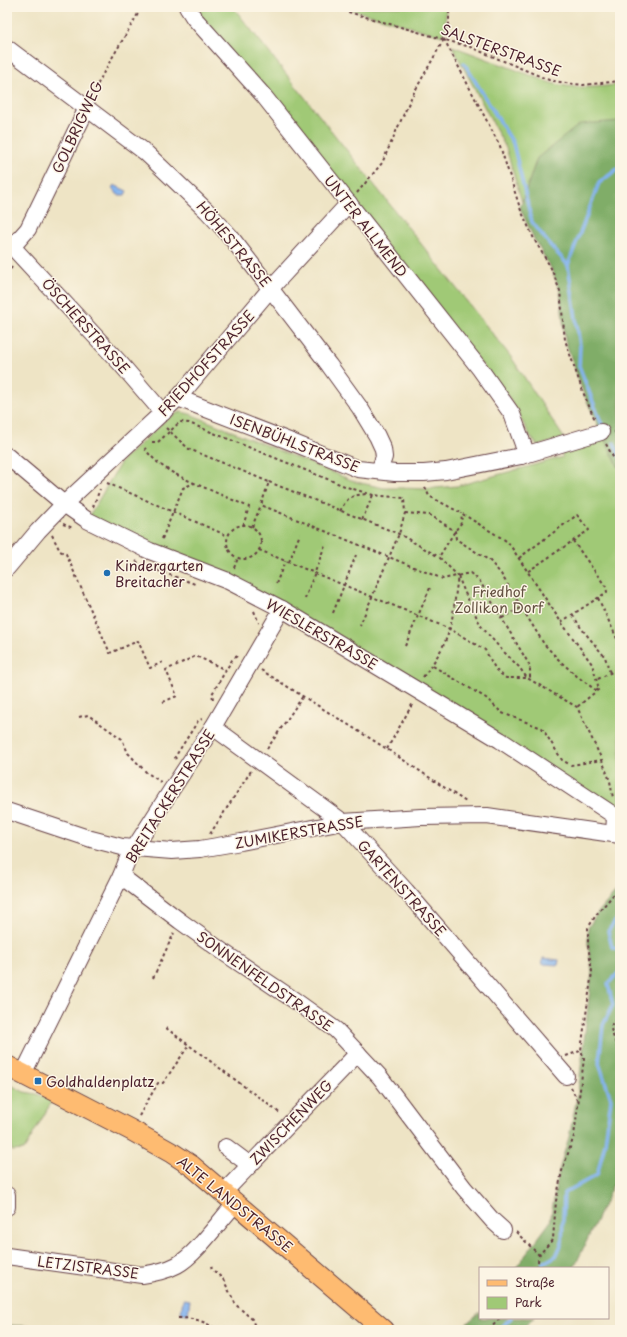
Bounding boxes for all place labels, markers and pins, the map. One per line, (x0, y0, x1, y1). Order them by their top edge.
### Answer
place label: Kindergarten Breitacher (115, 555, 203, 592)
marker: Kindergarten Breitacher (102, 568, 112, 578)
place label: Goldhaldenplatz (46, 1071, 154, 1092)
marker: Goldhaldenplatz (33, 1076, 43, 1086)

